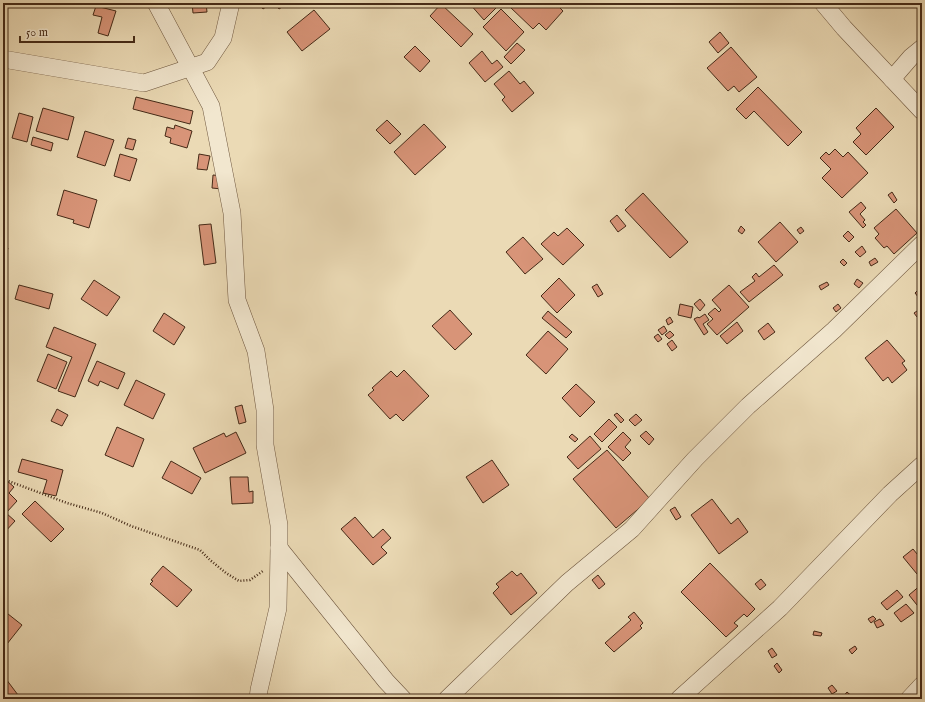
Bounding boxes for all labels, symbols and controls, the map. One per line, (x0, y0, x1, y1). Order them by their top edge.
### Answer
scale bar (20, 18, 134, 44)
text: 50 m (26, 25, 48, 40)

